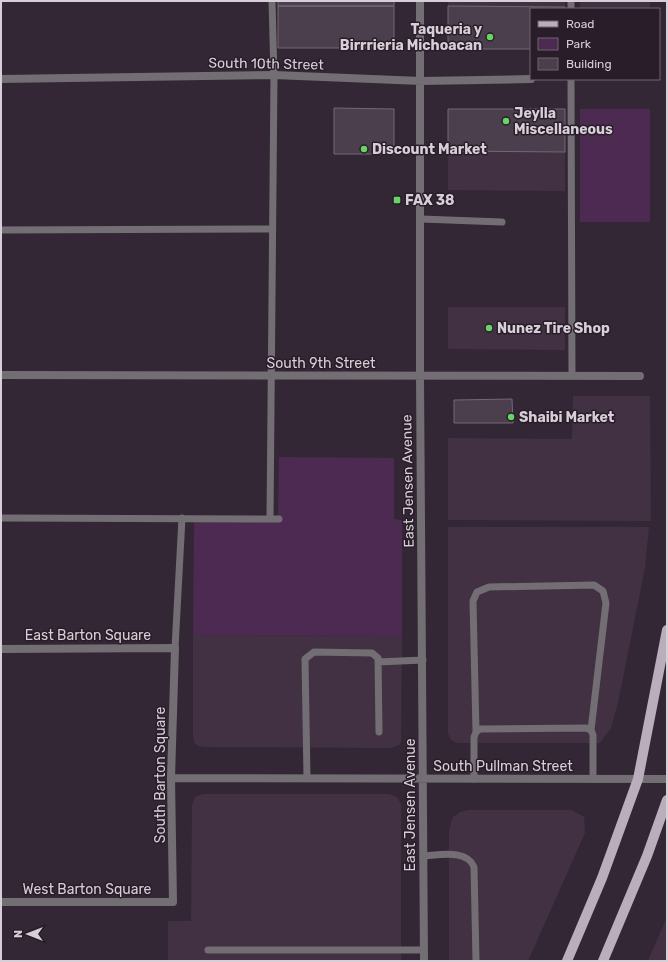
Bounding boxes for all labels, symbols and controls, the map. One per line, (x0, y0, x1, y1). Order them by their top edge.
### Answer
legend (530, 8, 660, 80)
text: Road (566, 17, 594, 31)
place label: Taqueria y Birrrieria Michoacan (340, 21, 483, 54)
marker: Taqueria y Birrrieria Michoacan (485, 32, 495, 42)
text: Park (566, 37, 592, 51)
street label: South 10th Street (208, 54, 324, 74)
text: Building (566, 57, 612, 71)
place label: Jeylla Miscellaneous (514, 105, 613, 138)
marker: Jeylla Miscellaneous (501, 116, 511, 126)
place label: Discount Market (372, 141, 487, 158)
marker: Discount Market (359, 144, 369, 154)
place label: FAX 38 (405, 192, 454, 209)
marker: FAX 38 (392, 195, 402, 205)
place label: Nunez Tire Shop (497, 320, 610, 337)
marker: Nunez Tire Shop (484, 323, 494, 333)
street label: South 9th Street (267, 355, 376, 372)
place label: Shaibi Market (519, 409, 615, 426)
marker: Shaibi Market (506, 412, 516, 422)
street label: East Jensen Avenue (398, 414, 418, 548)
street label: East Barton Square (25, 627, 151, 644)
street label: South Barton Square (152, 707, 169, 843)
street label: East Jensen Avenue (402, 738, 419, 872)
street label: South Pullman Street (433, 758, 573, 775)
street label: West Barton Square (23, 881, 152, 898)
north arrow (8, 914, 48, 954)
text: N (12, 930, 25, 938)

